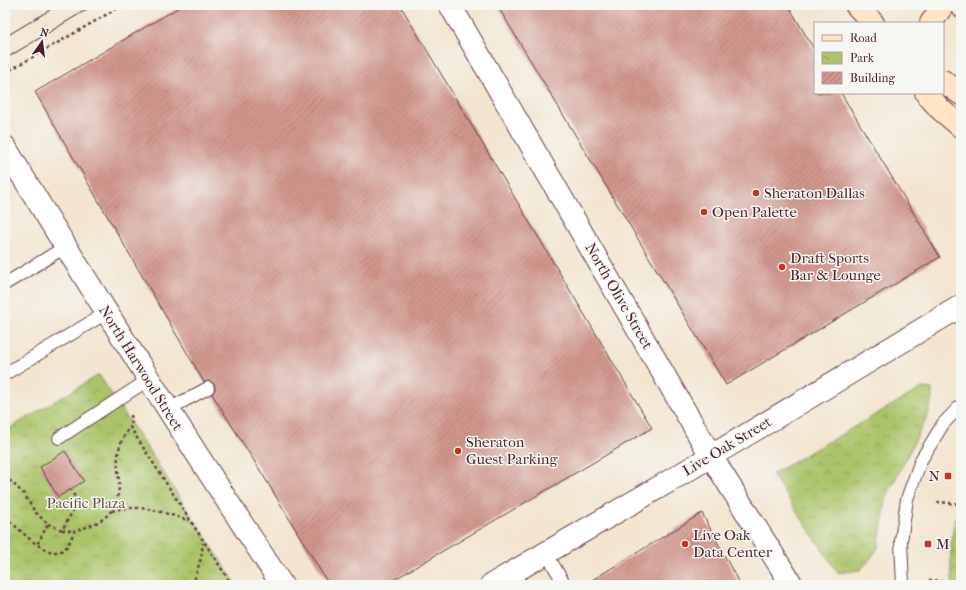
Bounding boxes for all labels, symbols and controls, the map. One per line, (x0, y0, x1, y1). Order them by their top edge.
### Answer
north arrow (22, 22, 62, 62)
legend (814, 22, 944, 94)
text: N (39, 25, 51, 40)
text: Road (850, 31, 877, 45)
text: Park (850, 51, 875, 65)
text: Building (850, 71, 895, 85)
place label: Sheraton Dallas (764, 184, 865, 202)
marker: Sheraton Dallas (751, 188, 761, 198)
place label: Open Palette (712, 203, 798, 221)
marker: Open Palette (699, 207, 709, 217)
street label: North Olive Street (581, 240, 657, 353)
place label: Draft Sports Bar & Lounge (790, 249, 882, 284)
marker: Draft Sports Bar & Lounge (777, 262, 787, 272)
street label: North Harwood Street (95, 302, 187, 435)
street label: Live Oak Street (679, 412, 775, 480)
place label: Sheraton Guest Parking (466, 433, 559, 468)
marker: Sheraton Guest Parking (453, 446, 463, 456)
place label: N (929, 467, 941, 485)
marker: N (943, 471, 953, 481)
park label: Pacific Plaza (47, 494, 126, 512)
place label: Live Oak Data Center (693, 526, 773, 561)
place label: M (936, 535, 950, 553)
marker: Live Oak Data Center (680, 539, 690, 549)
marker: M (923, 539, 933, 549)

